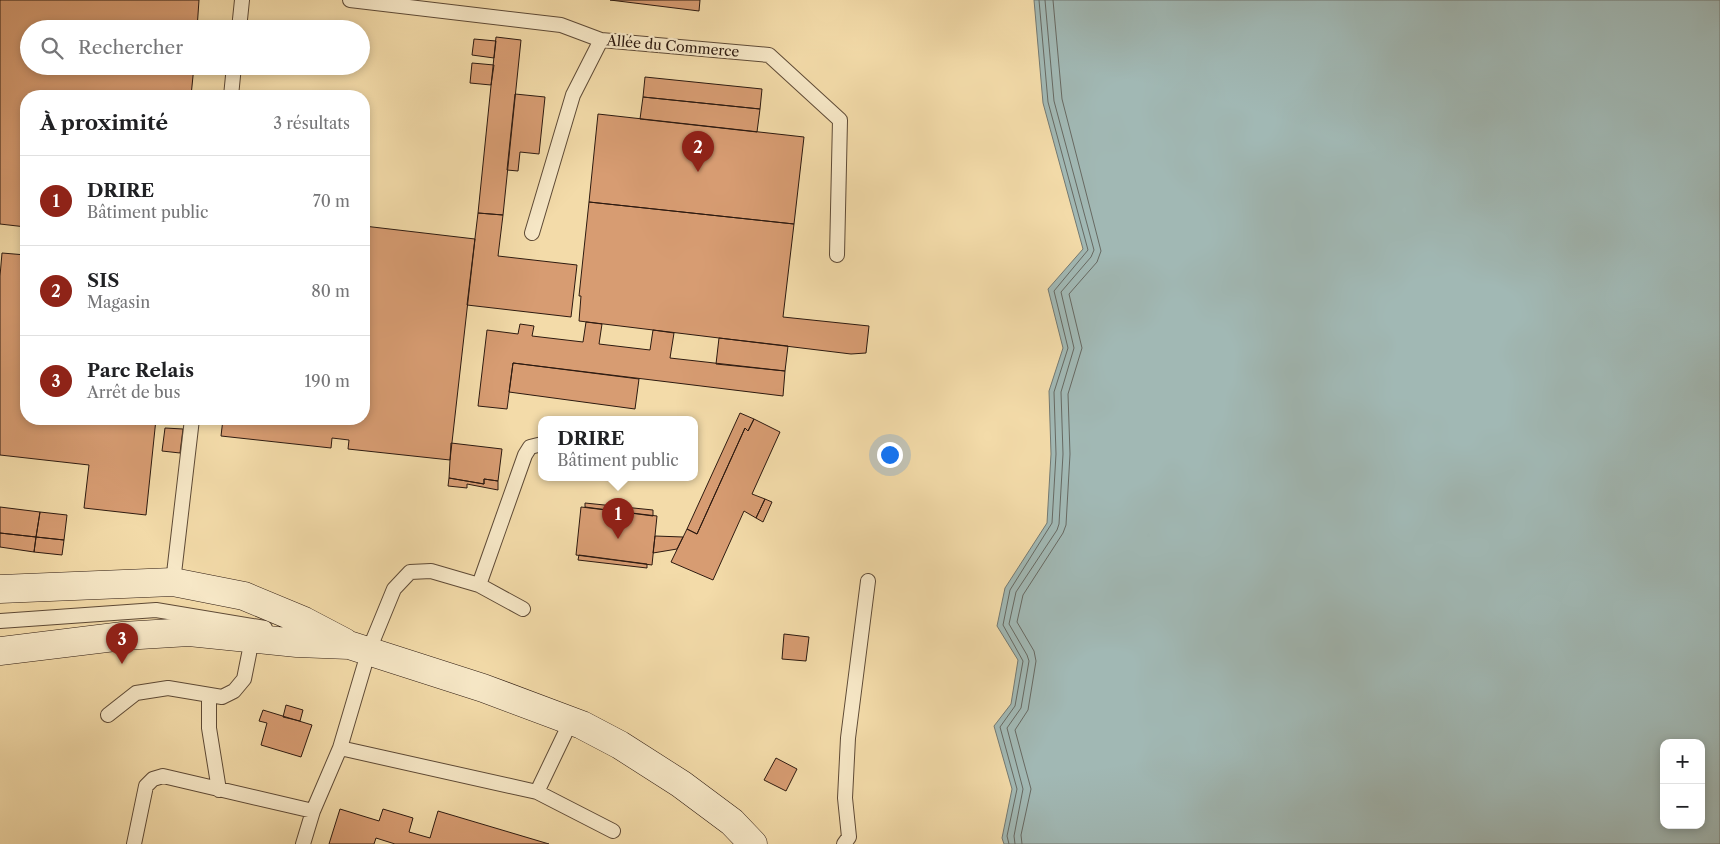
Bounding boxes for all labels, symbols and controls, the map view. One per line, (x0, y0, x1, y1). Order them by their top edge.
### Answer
search box (20, 20, 370, 75)
street label: Allée du Commerce (605, 31, 740, 61)
icon: search (38, 34, 66, 62)
text: Rechercher (78, 36, 183, 59)
text: À proximité (40, 110, 168, 135)
text: 3 résultats (273, 113, 350, 133)
pin: 2 (682, 131, 714, 172)
text: DRIRE (87, 179, 154, 202)
text: 1 (52, 191, 60, 211)
text: 70 m (313, 191, 350, 211)
text: Bâtiment public (87, 202, 208, 222)
text: SIS (87, 269, 119, 292)
text: 2 (51, 281, 61, 301)
text: 80 m (311, 281, 350, 301)
text: Magasin (87, 292, 150, 312)
text: Parc Relais (87, 359, 194, 382)
text: 3 (51, 371, 61, 391)
text: 190 m (305, 371, 350, 391)
text: Arrêt de bus (87, 382, 180, 402)
popup (538, 416, 698, 481)
text: DRIRE (557, 427, 625, 450)
your location (877, 442, 903, 468)
text: Bâtiment public (557, 450, 679, 470)
pin: 1 (602, 498, 634, 539)
pin: 3 (106, 623, 138, 664)
map controls (1660, 739, 1705, 829)
button: + (1660, 739, 1705, 784)
button: − (1660, 784, 1705, 829)

